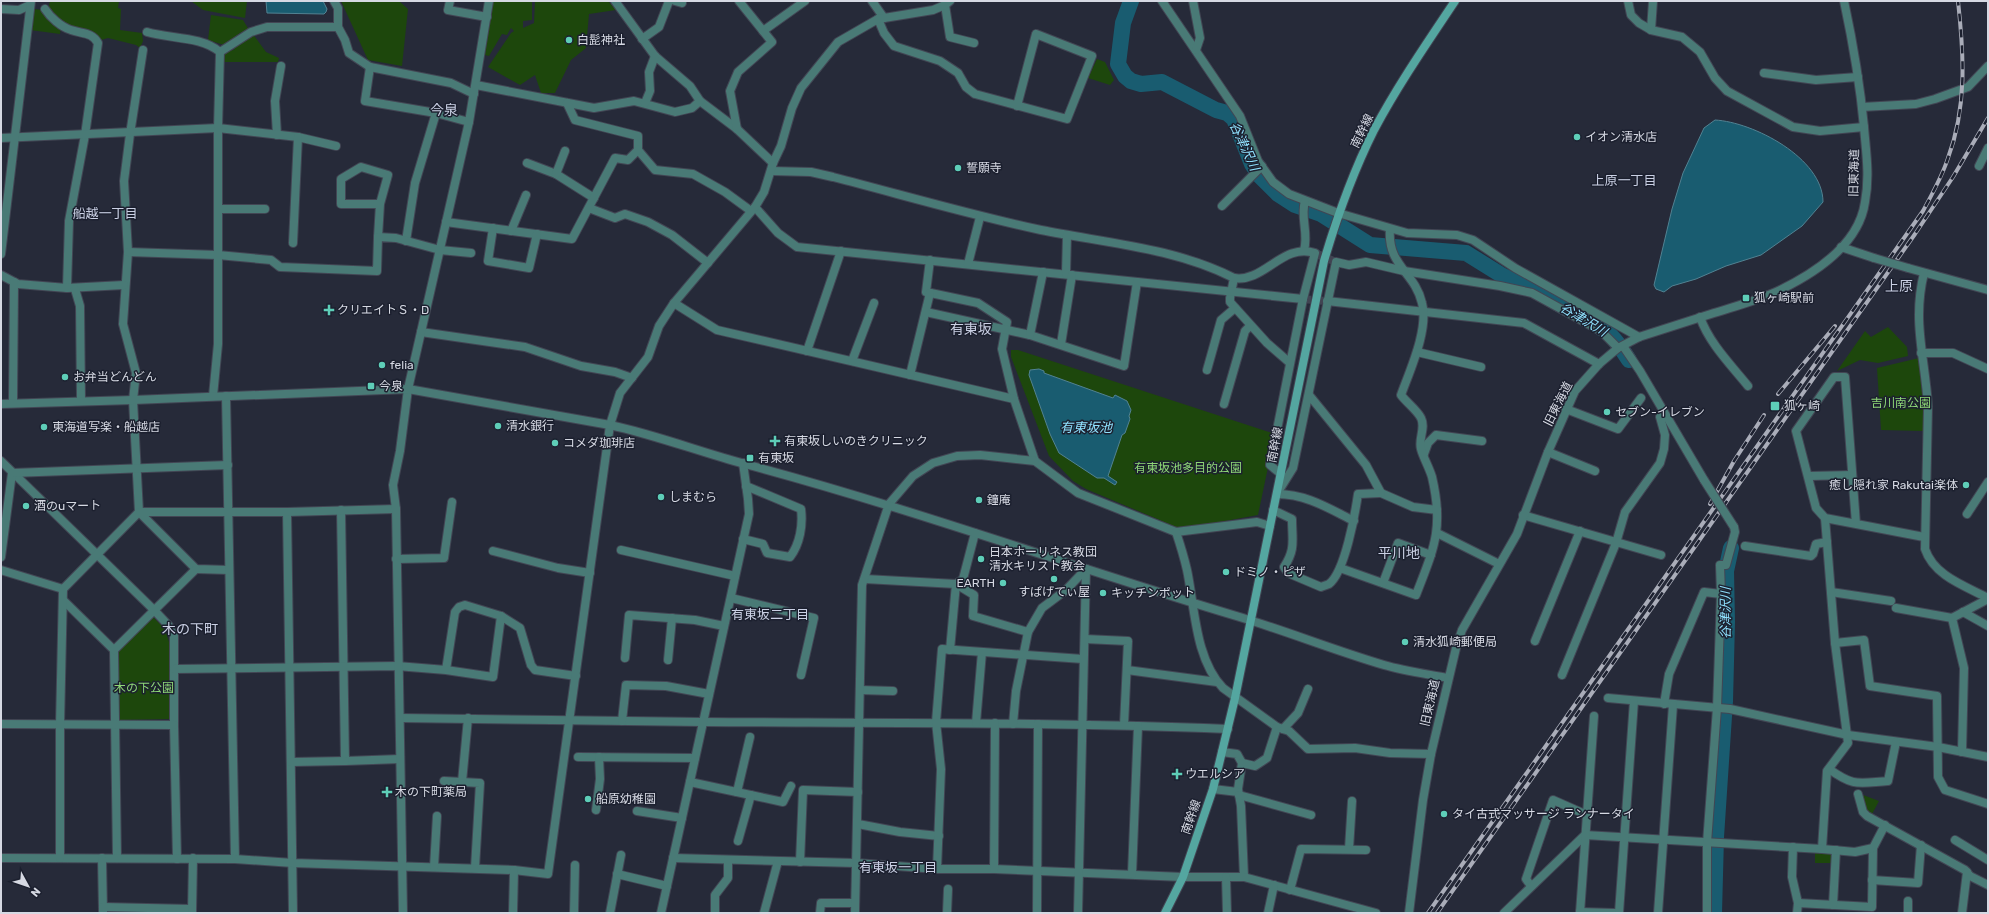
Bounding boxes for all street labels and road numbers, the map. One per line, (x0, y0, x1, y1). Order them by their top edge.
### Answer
street label: 南幹線 (1348, 112, 1376, 150)
street label: 旧東海道 (1847, 149, 1861, 197)
street label: 旧東海道 (1541, 379, 1575, 429)
street label: 南幹線 (1265, 426, 1285, 464)
street label: 旧東海道 (1418, 678, 1442, 728)
street label: 南幹線 (1179, 798, 1203, 836)

